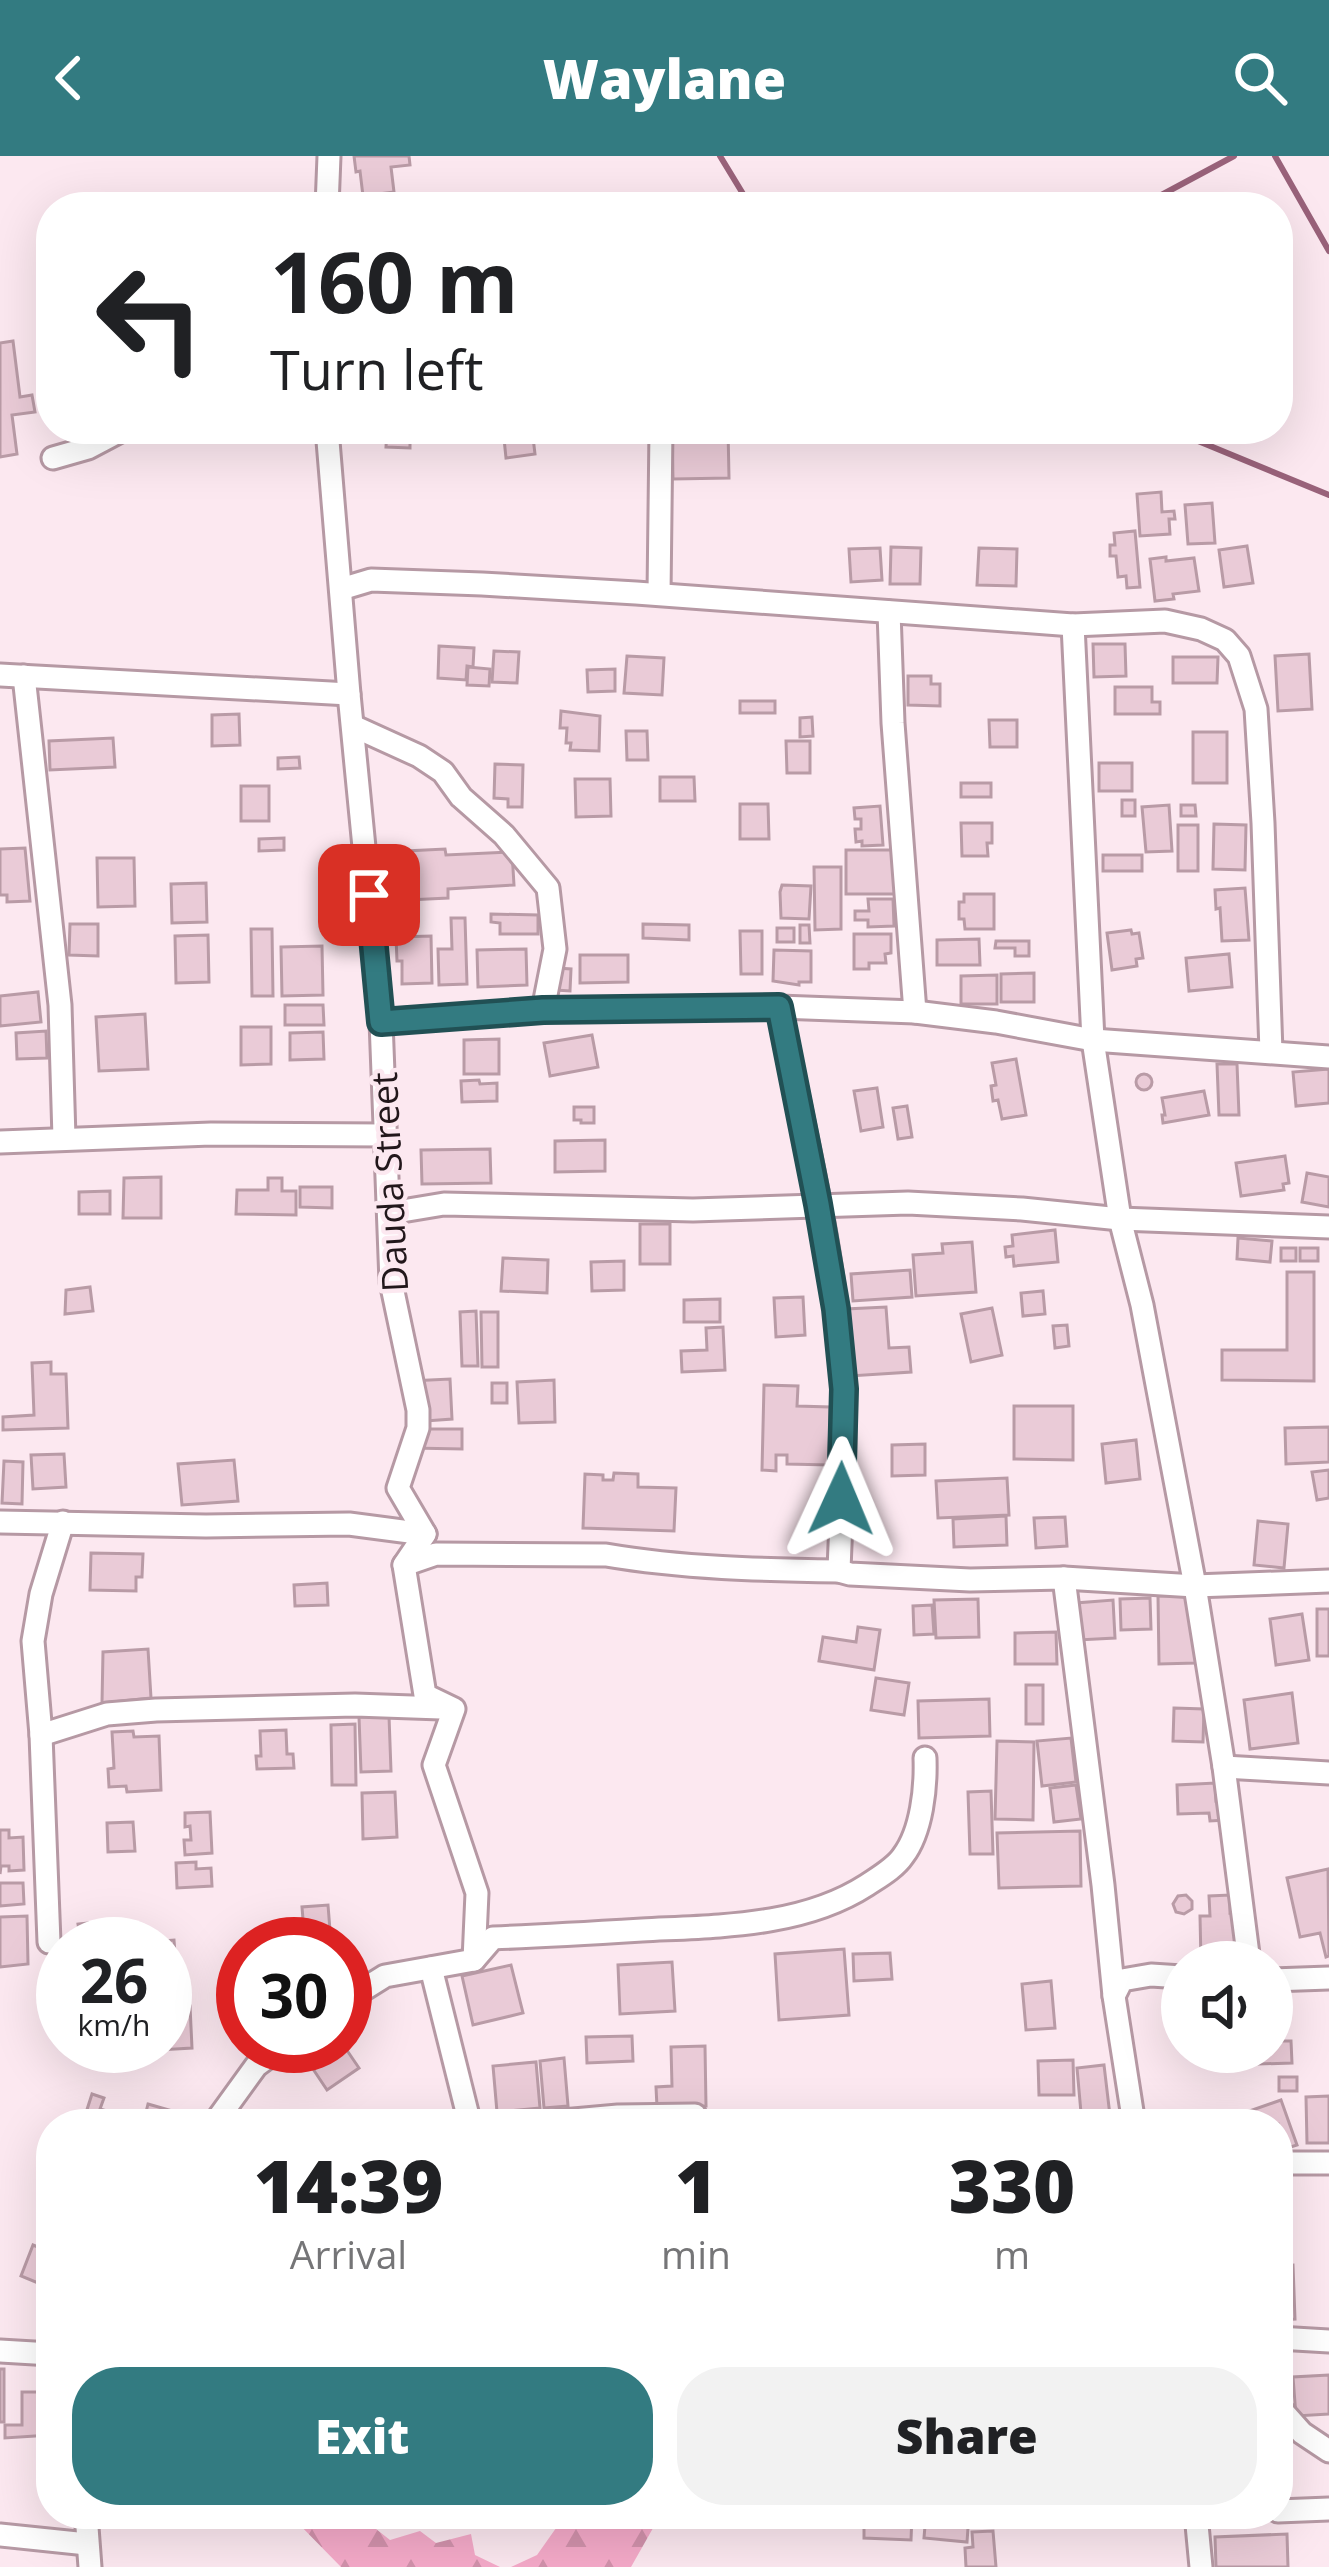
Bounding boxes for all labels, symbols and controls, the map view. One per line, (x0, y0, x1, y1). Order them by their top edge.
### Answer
text: Waylane (543, 41, 786, 115)
icon: back (36, 45, 102, 111)
icon: search (1227, 45, 1293, 111)
text: 160 m (270, 223, 518, 338)
icon: left (72, 240, 228, 396)
text: Turn left (270, 332, 483, 406)
pin (318, 844, 420, 946)
icon: arrive (336, 862, 402, 928)
street label: Dauda Street (359, 1071, 419, 1293)
position arrow (778, 1436, 904, 1562)
speed limit sign: 30 (216, 1917, 372, 2073)
text: 26 (80, 1939, 148, 2021)
map controls (1161, 1941, 1293, 2073)
button: sound (1161, 1941, 1293, 2073)
text: km/h (78, 2004, 150, 2045)
text: 14:39 (254, 2136, 443, 2234)
text: 1 (675, 2136, 717, 2234)
text: 330 (949, 2136, 1075, 2234)
text: Arrival (290, 2227, 407, 2280)
text: min (661, 2227, 731, 2280)
text: m (994, 2227, 1030, 2280)
button: Exit (72, 2367, 653, 2505)
button: Share (677, 2367, 1257, 2505)

